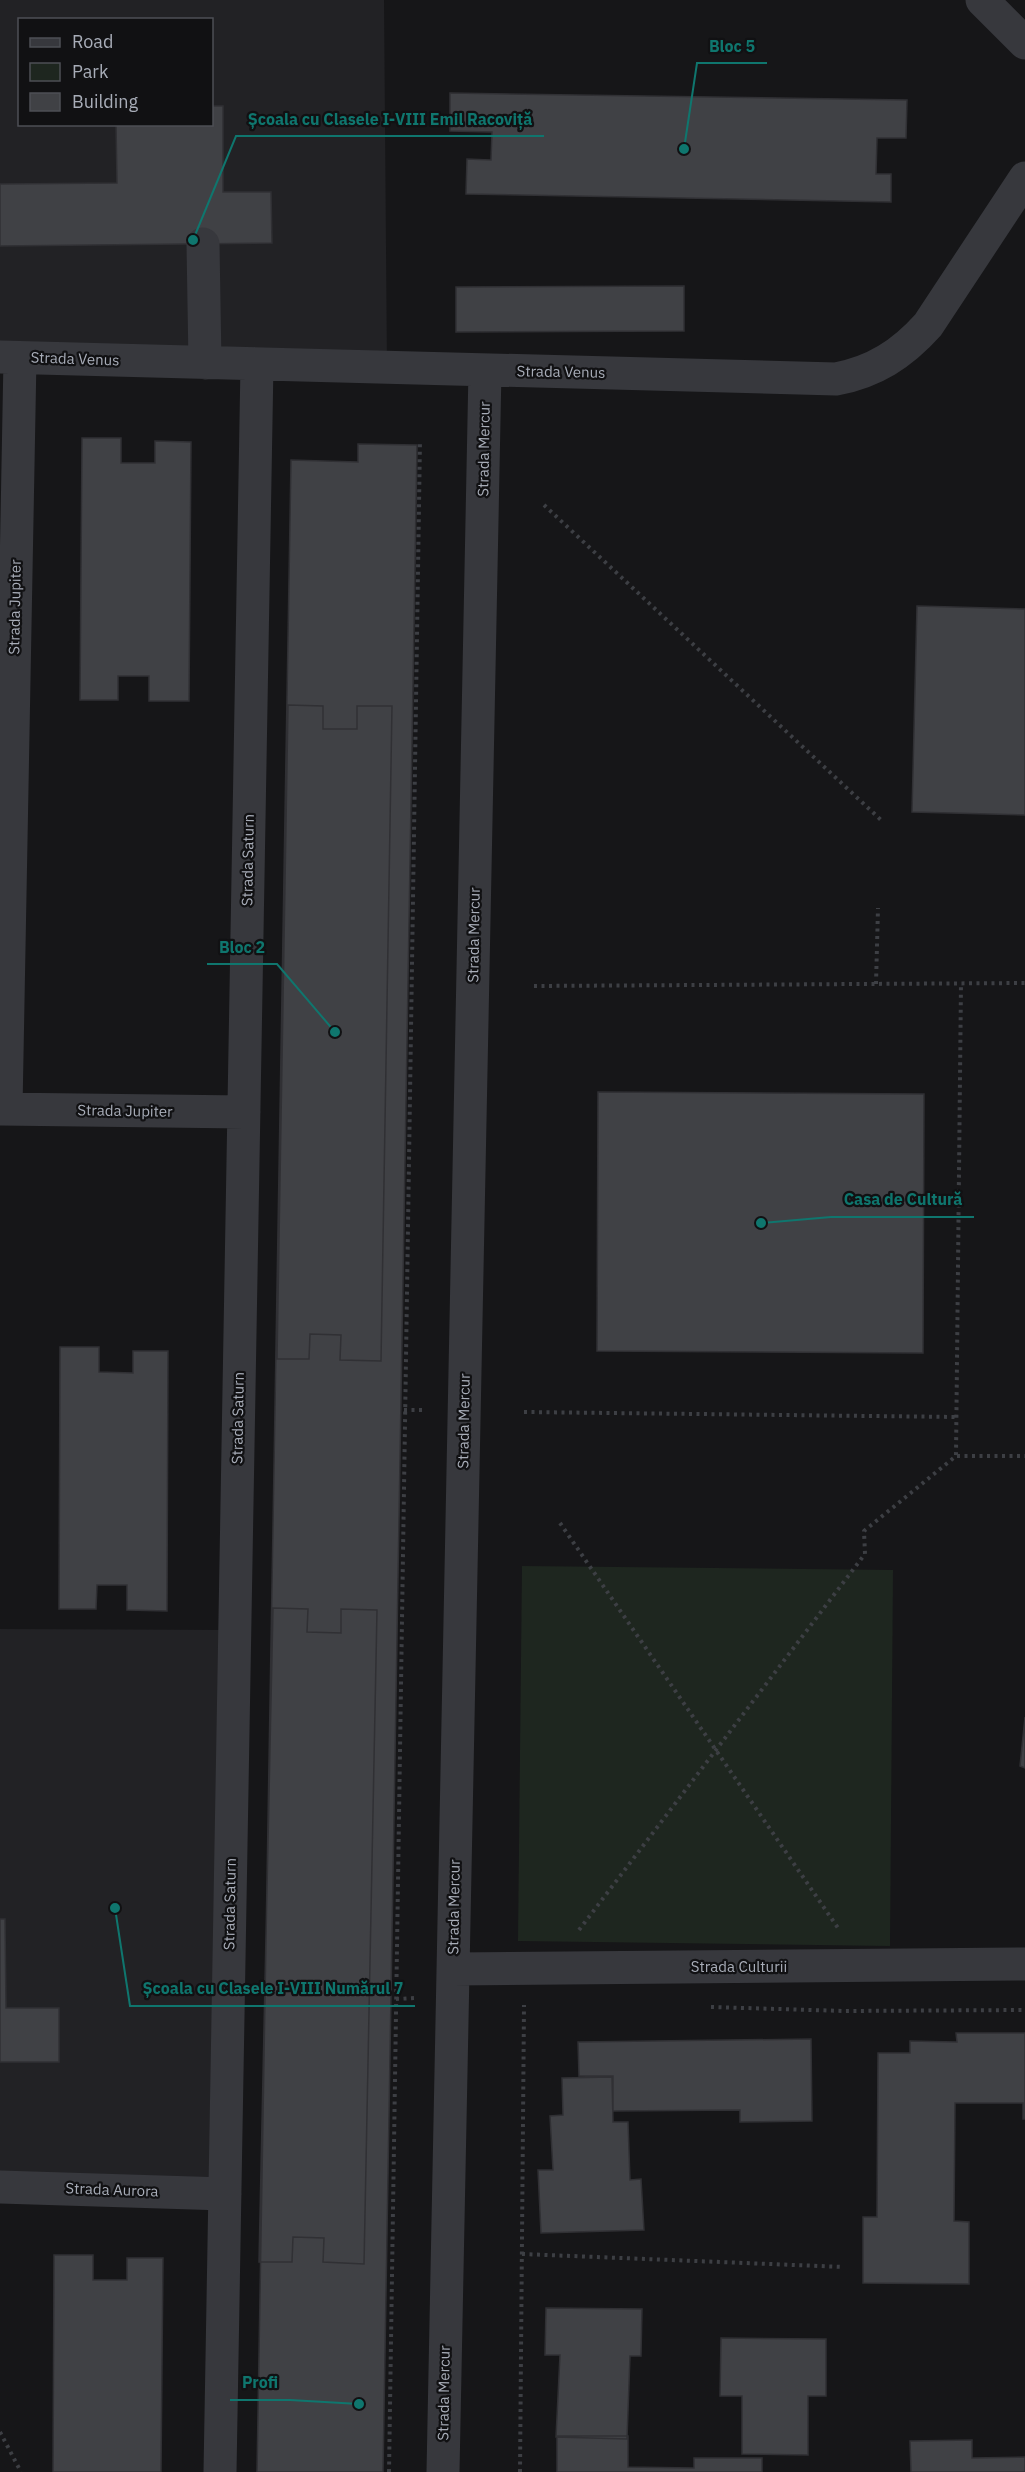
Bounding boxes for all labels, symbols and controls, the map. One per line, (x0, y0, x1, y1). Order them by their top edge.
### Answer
legend (18, 18, 213, 126)
callout: Bloc 5 (697, 29, 767, 63)
text: Road (72, 30, 113, 53)
text: Bloc 5 (709, 36, 755, 56)
text: Park (72, 60, 109, 83)
text: Building (72, 90, 139, 113)
callout: Școala cu Clasele I-VIII Emil Racoviță (236, 102, 544, 136)
text: Școala cu Clasele I-VIII Emil Racoviță (248, 109, 532, 130)
street label: Strada Venus (30, 347, 120, 370)
street label: Strada Venus (516, 361, 606, 382)
street label: Strada Mercur (473, 401, 494, 497)
street label: Strada Jupiter (4, 559, 25, 655)
street label: Strada Saturn (237, 814, 258, 906)
street label: Strada Mercur (463, 887, 484, 983)
callout: Bloc 2 (207, 930, 277, 964)
text: Bloc 2 (219, 937, 265, 957)
street label: Strada Jupiter (77, 1100, 173, 1121)
callout: Casa de Cultură (831, 1183, 974, 1217)
text: Casa de Cultură (844, 1189, 962, 1209)
street label: Strada Saturn (227, 1372, 248, 1464)
street label: Strada Mercur (453, 1373, 474, 1469)
street label: Strada Saturn (219, 1858, 240, 1950)
street label: Strada Mercur (443, 1859, 464, 1955)
street label: Strada Culturii (691, 1957, 787, 1976)
callout: Școala cu Clasele I-VIII Numărul 7 (130, 1972, 415, 2006)
text: Școala cu Clasele I-VIII Numărul 7 (143, 1978, 403, 1998)
street label: Strada Aurora (65, 2178, 159, 2201)
street label: Strada Mercur (433, 2345, 454, 2441)
callout: Profi (230, 2366, 290, 2400)
text: Profi (242, 2372, 278, 2392)

